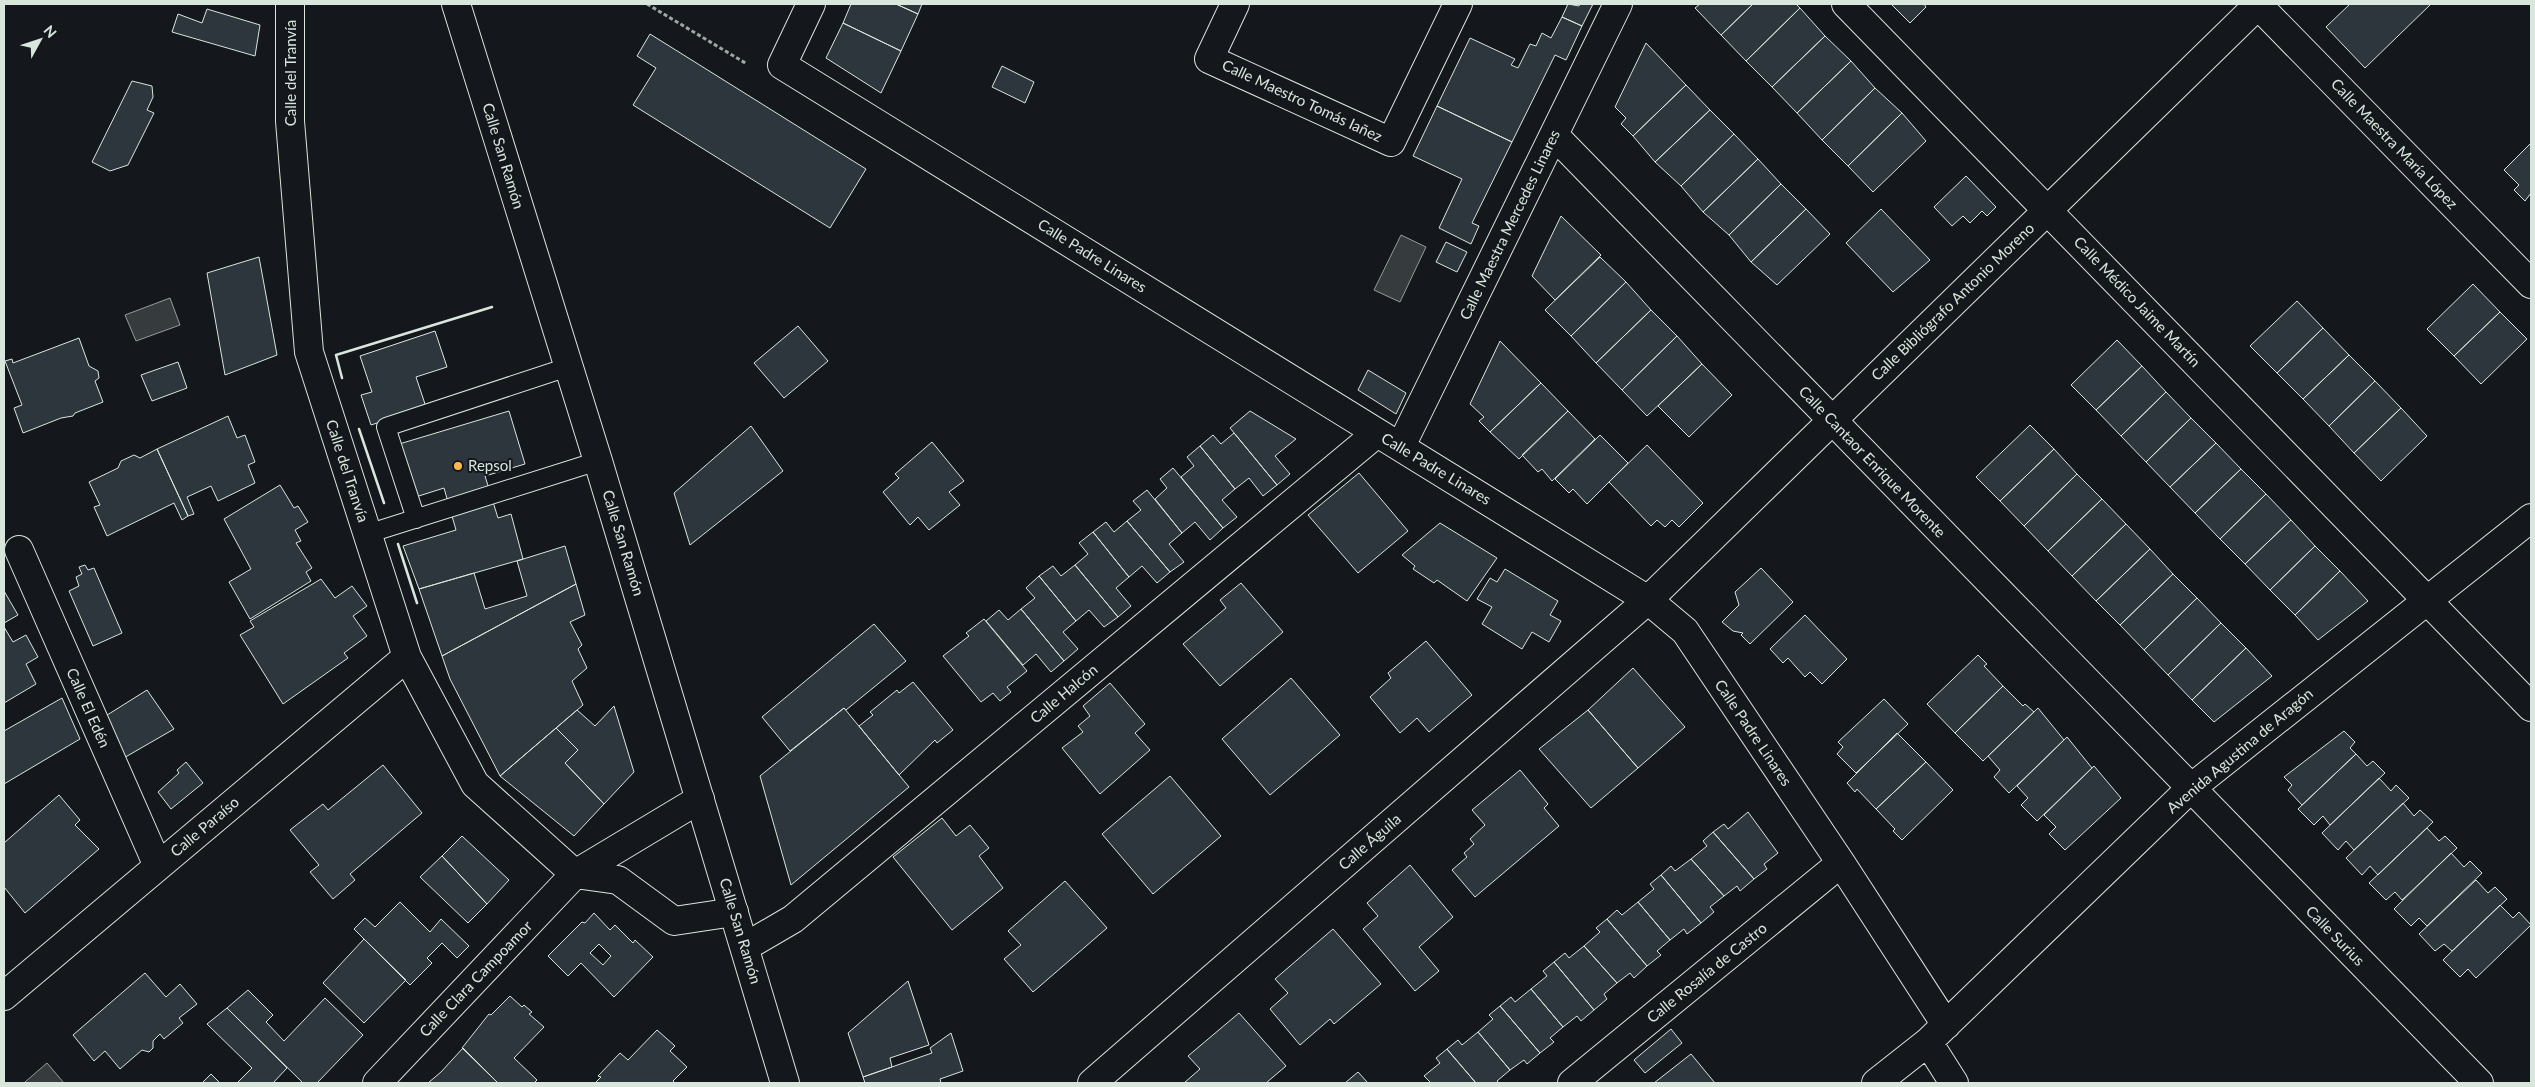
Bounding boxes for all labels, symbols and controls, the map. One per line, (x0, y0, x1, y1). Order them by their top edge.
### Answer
north arrow (15, 15, 65, 65)
street label: Calle del Tranvía (281, 20, 299, 126)
text: N (40, 22, 60, 41)
street label: Calle Maestro Tomás Iañez (1220, 55, 1385, 145)
street label: Calle Maestra María López (2328, 74, 2462, 212)
street label: Calle San Ramón (479, 100, 529, 211)
street label: Calle Maestra Mercedes Linares (1455, 127, 1563, 322)
street label: Calle Padre Linares (1035, 215, 1150, 296)
street label: Calle Bibliógrafo Antonio Moreno (1867, 219, 2038, 384)
street label: Calle Médico Jaime Martín (2071, 232, 2205, 370)
street label: Calle Cantaor Enrique Morente (1796, 382, 1950, 541)
street label: Calle del Tranvía (323, 417, 373, 524)
street label: Calle Padre Linares (1379, 428, 1495, 508)
place label: Repsol (468, 456, 512, 474)
marker: Repsol (452, 460, 464, 472)
street label: Calle San Ramón (599, 487, 649, 598)
street label: Calle Halcón (1026, 660, 1101, 727)
street label: Calle El Edén (63, 665, 114, 750)
street label: Calle Padre Linares (1712, 676, 1796, 789)
street label: Avenida Agustina de Aragón (2163, 684, 2316, 817)
street label: Calle Paraíso (166, 792, 242, 860)
street label: Calle Águila (1334, 809, 1404, 873)
street label: Calle San Ramón (716, 875, 766, 986)
street label: Calle Surius (2303, 902, 2369, 969)
street label: Calle Clara Campoamor (415, 916, 536, 1040)
street label: Calle Rosalía de Castro (1643, 918, 1770, 1026)

